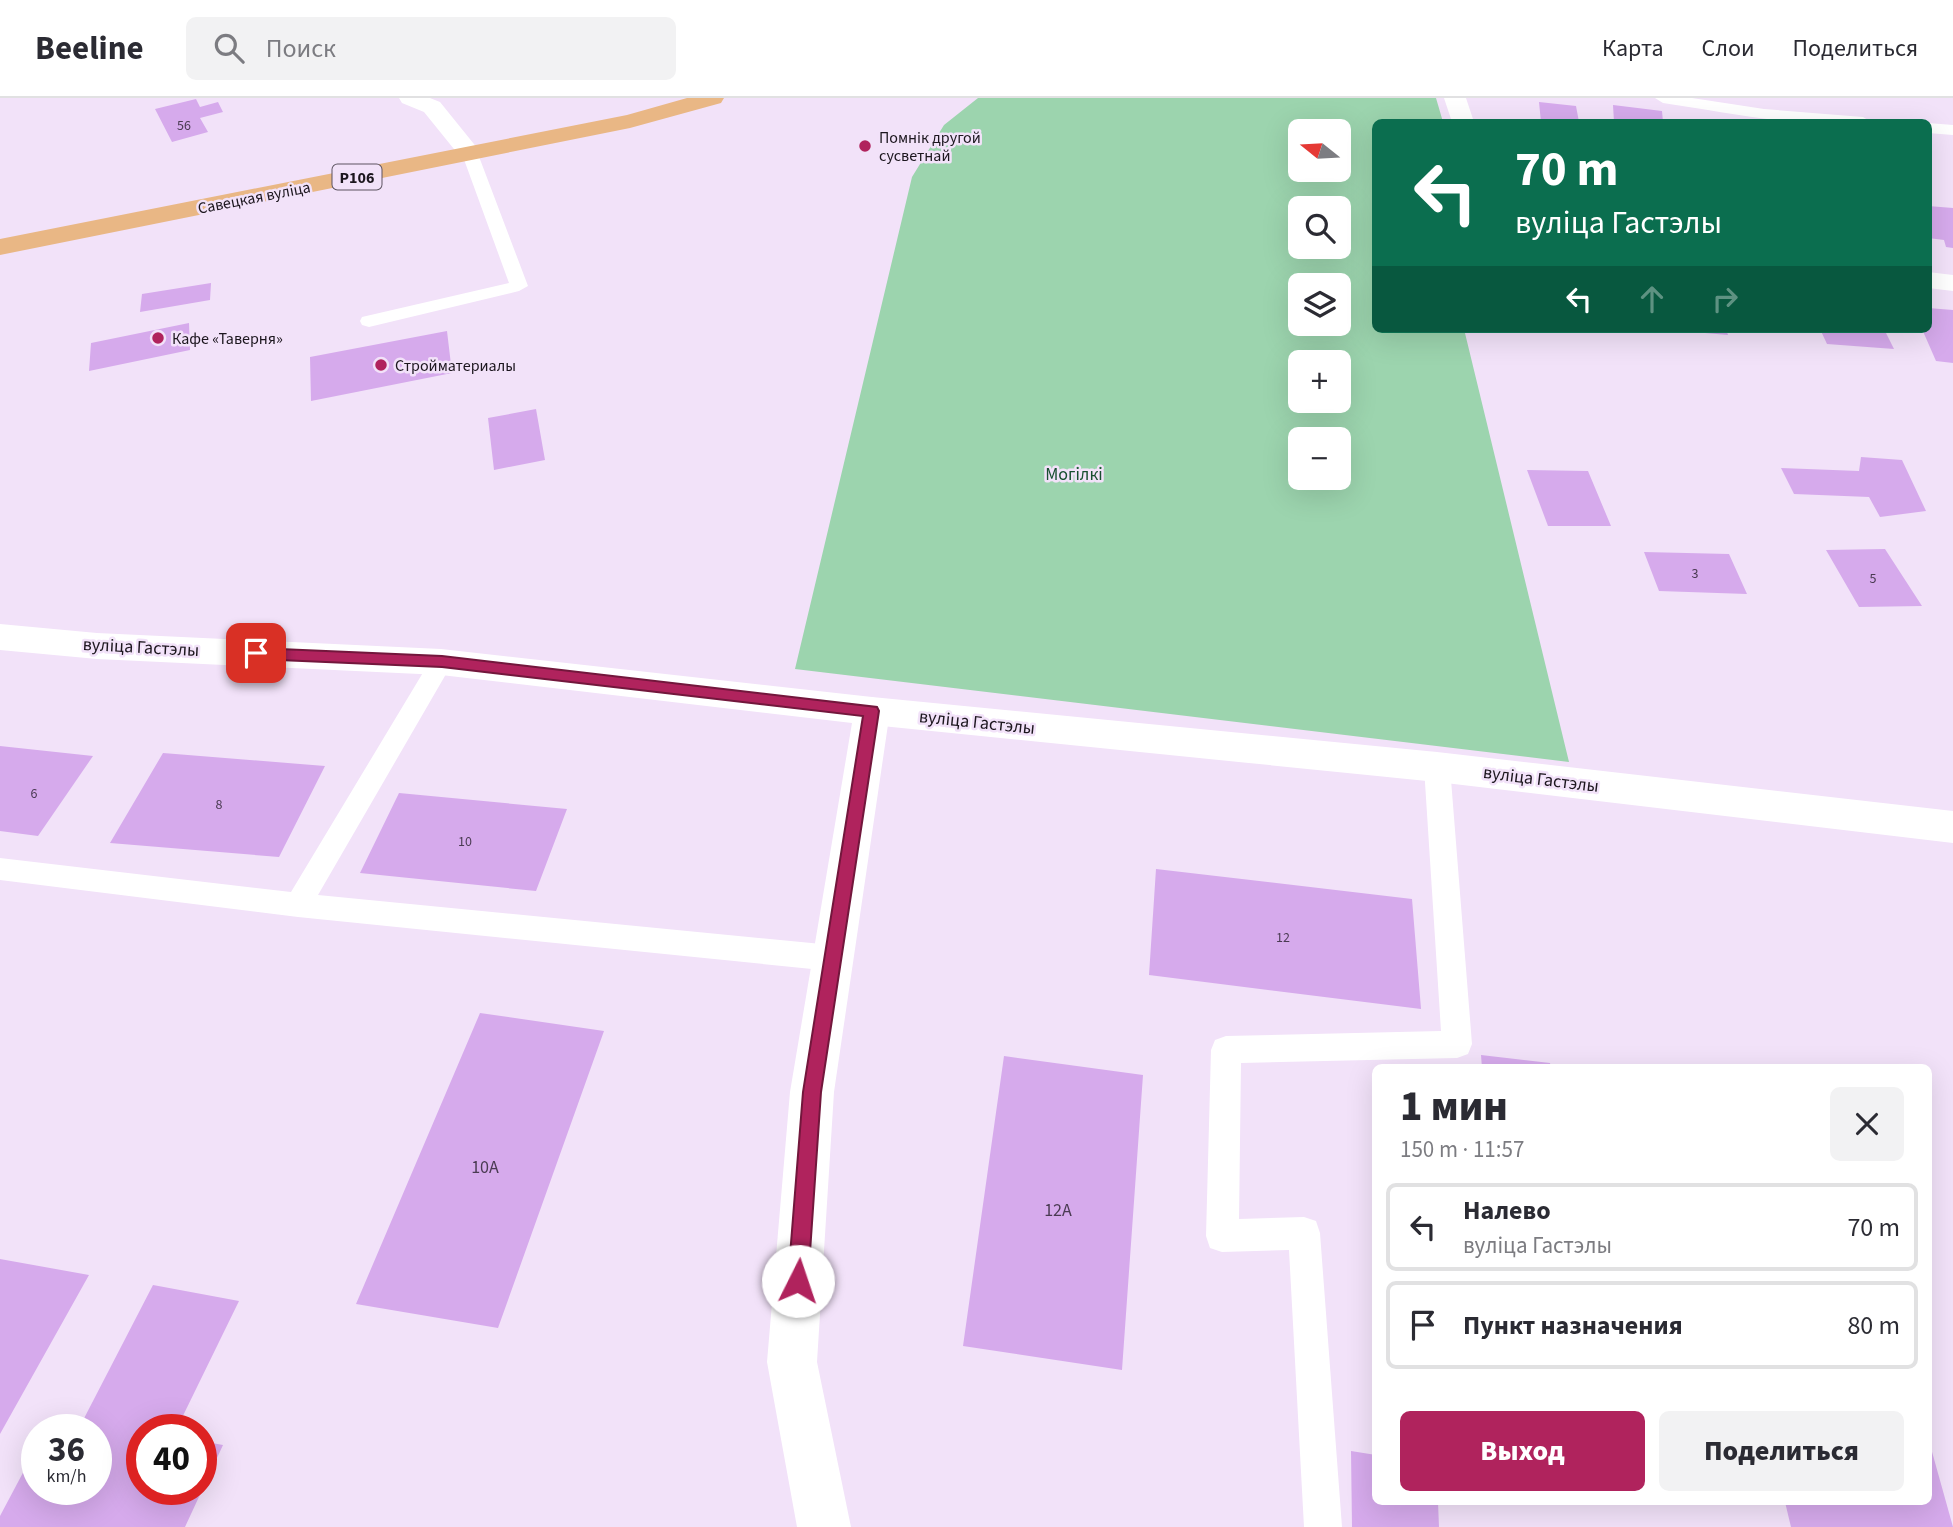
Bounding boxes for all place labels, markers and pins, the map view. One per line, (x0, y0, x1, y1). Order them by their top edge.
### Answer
place label: Помнік другой сусветнай (879, 127, 981, 167)
marker: Помнік другой сусветнай (857, 138, 873, 154)
place label: Кафе «Таверня» (172, 328, 283, 350)
marker: Кафе «Таверня» (150, 330, 166, 346)
place label: Стройматериалы (395, 355, 516, 377)
marker: Стройматериалы (373, 357, 389, 373)
pin (226, 623, 286, 683)

